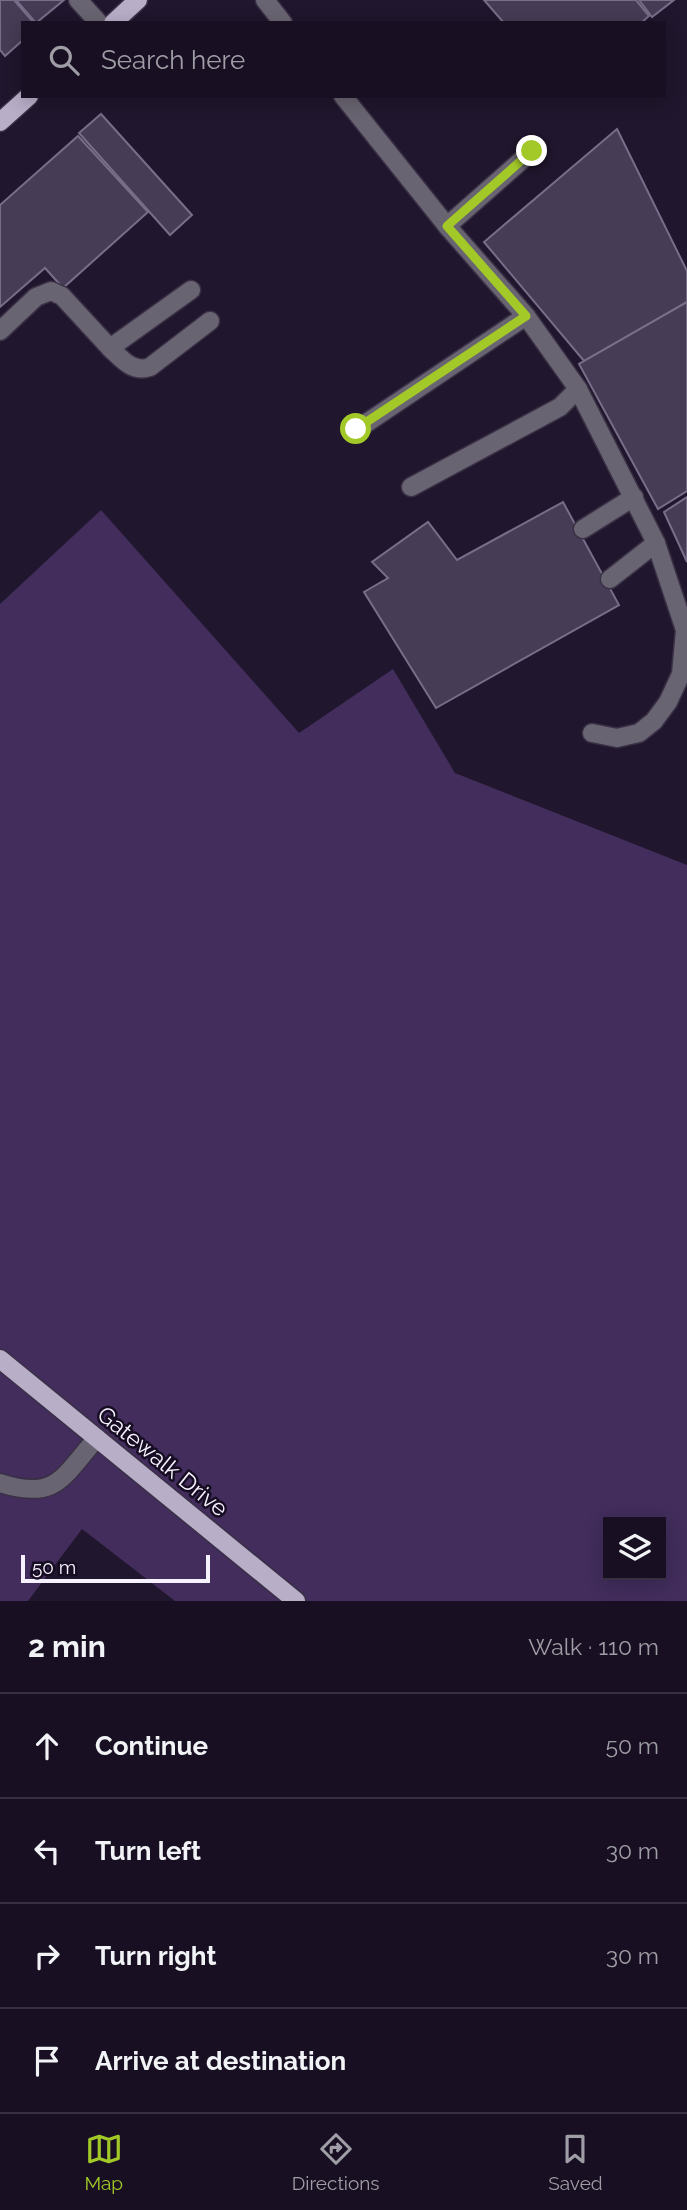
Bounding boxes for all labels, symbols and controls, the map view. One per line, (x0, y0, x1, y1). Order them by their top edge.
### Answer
search box (21, 21, 666, 98)
icon: search (45, 41, 83, 79)
text: Search here (101, 45, 245, 75)
route end (516, 135, 547, 166)
route start (340, 413, 371, 444)
street label: Gatewalk Drive (92, 1400, 234, 1522)
map controls (603, 1517, 666, 1580)
button: layers (603, 1517, 666, 1580)
scale bar (21, 1552, 210, 1584)
text: 50 m (32, 1556, 76, 1578)
text: 2 min (28, 1629, 106, 1664)
text: Walk · 110 m (528, 1633, 659, 1660)
icon: ahead (28, 1727, 66, 1765)
text: Continue (95, 1731, 208, 1761)
text: 50 m (605, 1732, 659, 1759)
icon: left (28, 1832, 66, 1870)
text: Turn left (95, 1836, 201, 1866)
text: 30 m (606, 1837, 659, 1864)
icon: right (28, 1937, 66, 1975)
text: Turn right (95, 1941, 216, 1971)
text: 30 m (606, 1942, 659, 1969)
icon: arrive (28, 2042, 66, 2080)
text: Arrive at destination (95, 2046, 346, 2076)
tab: Map (84, 2130, 123, 2194)
tab: Directions (292, 2130, 380, 2194)
tab: Saved (548, 2130, 603, 2194)

